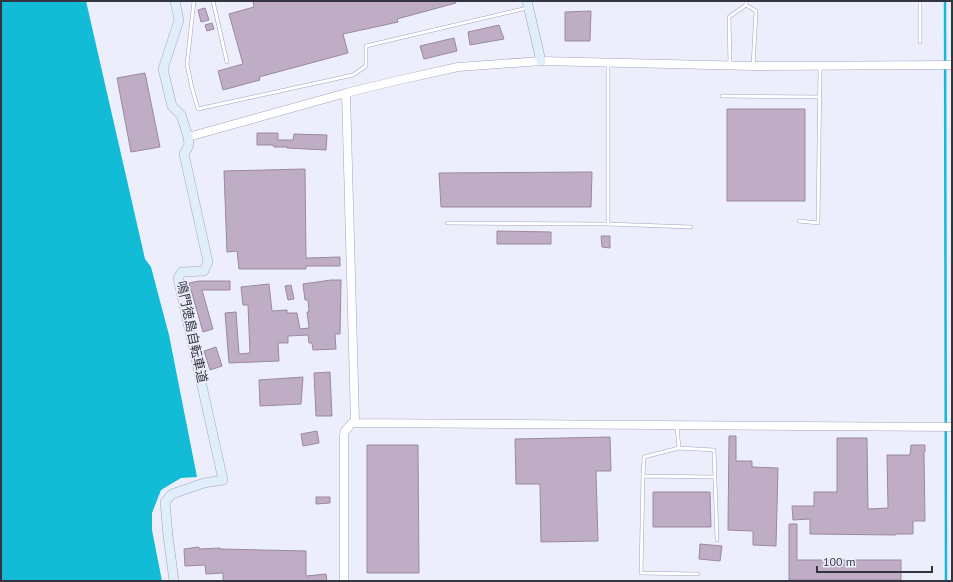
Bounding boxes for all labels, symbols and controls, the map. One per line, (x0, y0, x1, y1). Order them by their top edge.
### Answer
street label: 鳴門徳島自転車道 (173, 279, 211, 385)
scale bar (817, 548, 932, 574)
text: 100 m (823, 554, 856, 569)

